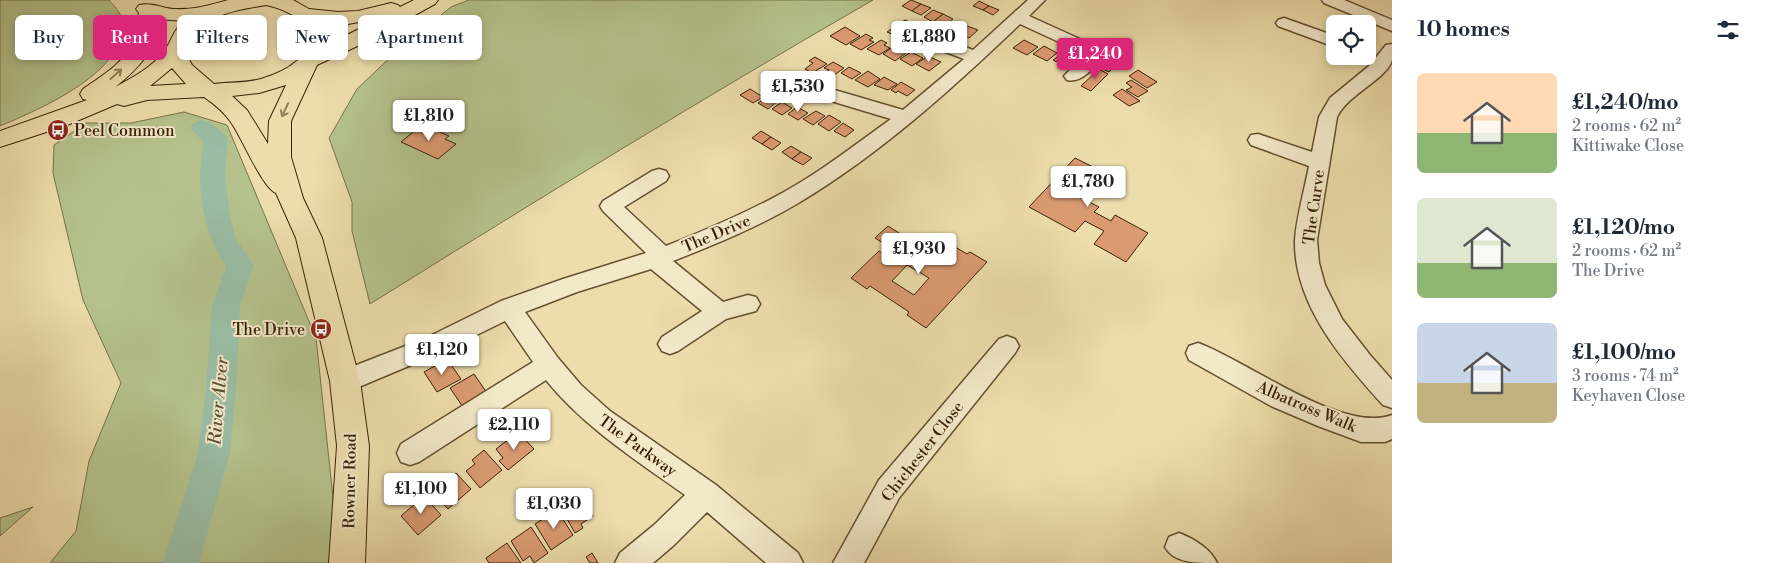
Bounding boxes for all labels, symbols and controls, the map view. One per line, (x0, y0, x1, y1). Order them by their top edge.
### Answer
chip: Buy (15, 15, 83, 60)
chip: Rent (93, 15, 167, 60)
chip: Filters (177, 15, 267, 60)
chip: New (277, 15, 348, 60)
chip: Apartment (358, 15, 482, 60)
map controls (1326, 15, 1376, 65)
button: locate (1326, 15, 1376, 65)
icon: filters (1714, 16, 1742, 44)
text: 10 homes (1417, 17, 1510, 43)
pin: £1,880 (888, 20, 970, 63)
text: £1,880 (902, 27, 956, 47)
pin: £1,240 (1054, 38, 1136, 80)
text: £1,240 (1068, 44, 1122, 64)
one-way arrow (110, 68, 123, 80)
pin: £1,530 (757, 70, 839, 113)
text: £1,530 (772, 77, 824, 97)
text: £1,240/mo (1572, 90, 1679, 116)
icon: home (1457, 93, 1517, 153)
pin: £1,810 (388, 100, 470, 142)
one-way arrow (280, 102, 290, 117)
text: £1,810 (404, 106, 454, 126)
text: 2 rooms · 62 m² (1572, 116, 1681, 136)
bus stop icon: Peel Common (46, 118, 70, 142)
place label: Peel Common (74, 121, 175, 141)
text: Kittiwake Close (1572, 136, 1684, 156)
pin: £1,780 (1047, 166, 1129, 208)
street label: The Curve (1299, 168, 1329, 246)
text: £1,780 (1062, 172, 1114, 192)
street label: The Drive (679, 211, 754, 257)
text: £1,120/mo (1572, 215, 1675, 241)
icon: home (1457, 218, 1517, 278)
pin: £1,930 (878, 232, 960, 275)
text: £1,930 (892, 239, 946, 259)
text: 2 rooms · 62 m² (1572, 241, 1681, 261)
text: The Drive (1572, 261, 1645, 281)
bus stop icon: The Drive (309, 317, 333, 341)
place label: The Drive (232, 320, 305, 340)
pin: £1,120 (401, 334, 483, 376)
text: £1,120 (416, 340, 468, 360)
text: £1,100/mo (1572, 340, 1676, 366)
icon: home (1457, 343, 1517, 403)
water label: River Alver (203, 356, 234, 447)
text: 3 rooms · 74 m² (1572, 366, 1679, 386)
street label: Albatross Walk (1253, 377, 1361, 438)
text: Keyhaven Close (1572, 386, 1685, 406)
street label: Chichester Close (877, 397, 968, 506)
pin: £2,110 (473, 408, 555, 451)
street label: The Parkway (594, 411, 681, 481)
text: £2,110 (488, 415, 540, 435)
street label: Rowner Road (339, 433, 361, 529)
pin: £1,100 (380, 472, 462, 515)
text: £1,100 (395, 479, 447, 499)
pin: £1,030 (513, 488, 595, 530)
text: £1,030 (527, 494, 581, 514)

